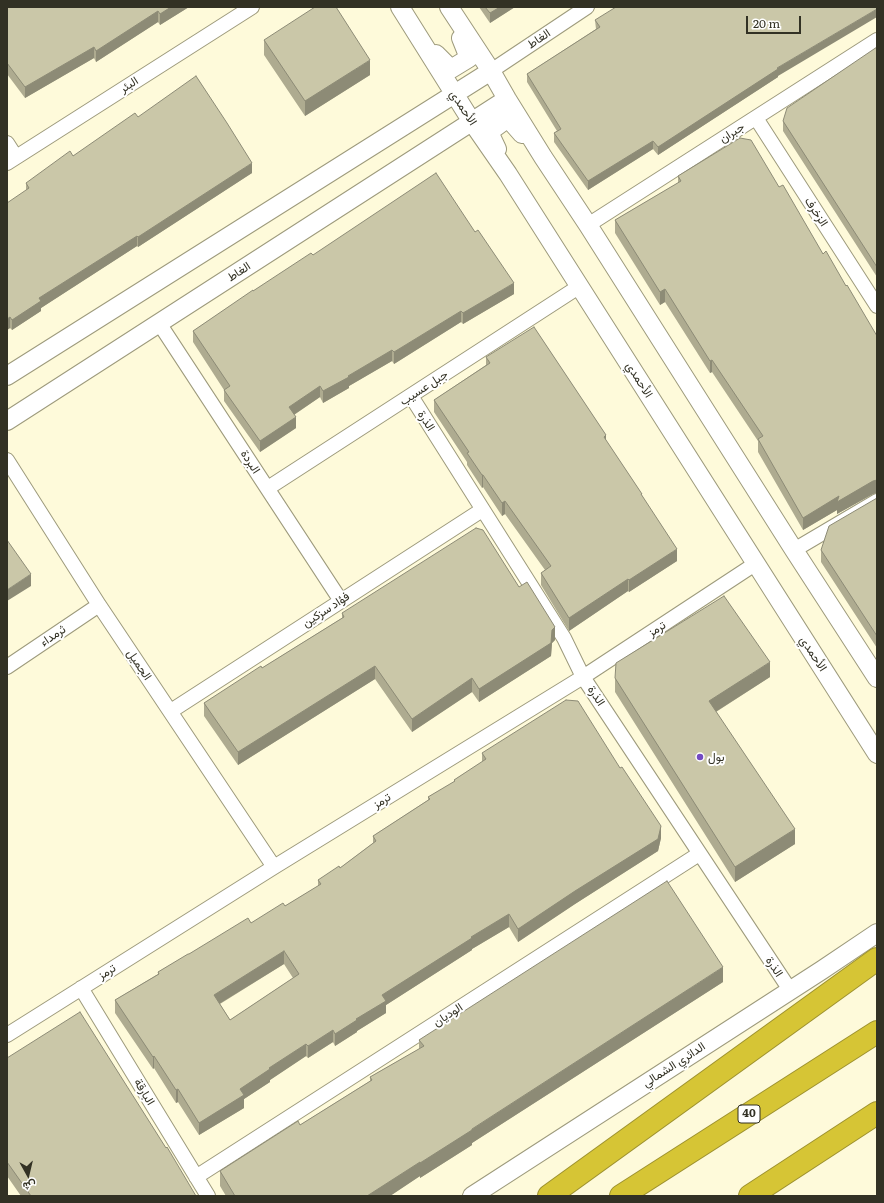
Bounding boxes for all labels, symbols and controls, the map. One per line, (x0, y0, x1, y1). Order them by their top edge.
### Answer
scale bar (748, 8, 803, 34)
text: 20 m (753, 14, 780, 32)
street label: الغاط (525, 26, 553, 52)
street label: البئر (117, 74, 141, 96)
street label: الأحمدي (446, 88, 480, 128)
street label: جبران (717, 120, 747, 146)
street label: الزخرف (801, 195, 831, 229)
street label: الغاط (225, 259, 253, 285)
street label: الأحمدي (622, 359, 656, 401)
street label: جبل عسيب (397, 367, 451, 409)
street label: الذرة (414, 408, 438, 434)
street label: البردة (237, 447, 263, 477)
street label: فؤاد سزكين (300, 589, 352, 631)
street label: ترمز (645, 618, 669, 640)
street label: ثرمداء (37, 622, 69, 650)
street label: الأحمدي (796, 634, 830, 674)
street label: الجميل (123, 647, 155, 683)
street label: الذرة (584, 683, 608, 709)
place label: بول (708, 750, 725, 764)
marker: بول (695, 752, 705, 762)
street label: ترمز (370, 790, 394, 812)
street label: الذرة (762, 954, 786, 980)
street label: ترمز (95, 961, 119, 983)
street label: الوديان (431, 1000, 465, 1030)
street label: الدائري الشمالي (640, 1039, 708, 1091)
street label: البارقة (130, 1076, 158, 1108)
road number: 40 (738, 1105, 760, 1123)
north arrow (8, 1155, 48, 1195)
text: ش (22, 1178, 37, 1196)

